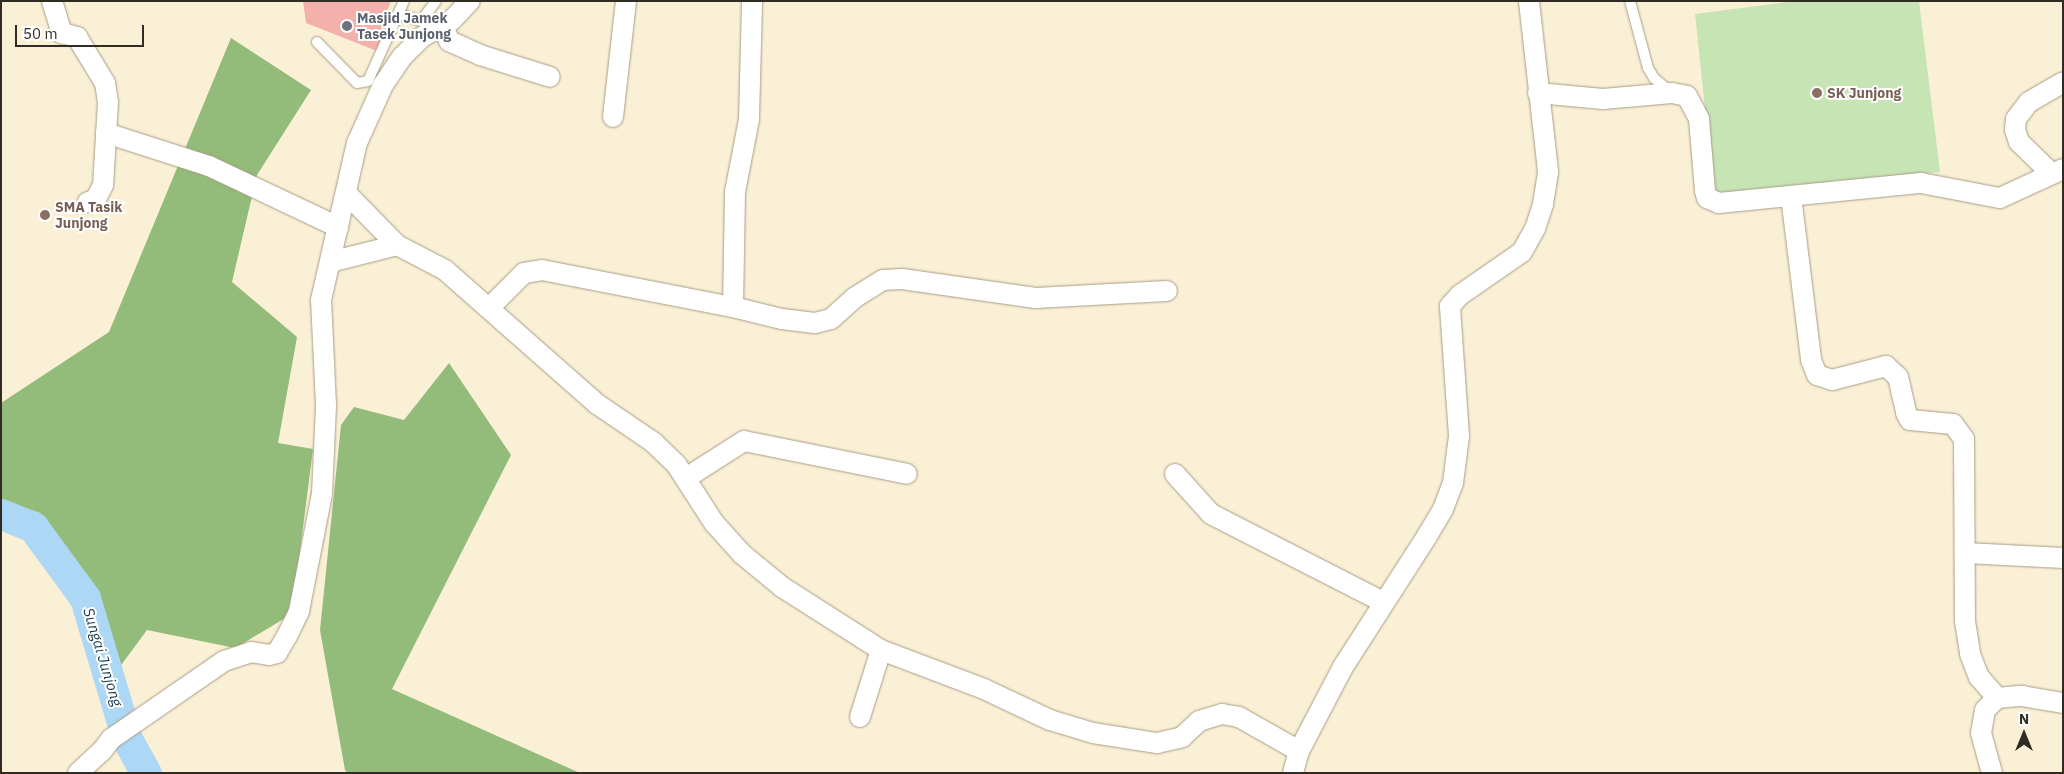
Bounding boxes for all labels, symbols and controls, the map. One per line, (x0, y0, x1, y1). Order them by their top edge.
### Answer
place label: Masjid Jamek Tasek Junjong (357, 10, 451, 42)
scale bar (18, 15, 146, 47)
marker: Masjid Jamek Tasek Junjong (341, 20, 353, 32)
text: 50 m (23, 24, 58, 43)
place label: SK Junjong (1827, 85, 1901, 101)
marker: SK Junjong (1811, 87, 1823, 99)
place label: SMA Tasik Junjong (55, 199, 122, 232)
marker: SMA Tasik Junjong (39, 209, 51, 221)
water label: Sungai Junjong (79, 606, 127, 708)
north arrow (1999, 709, 2049, 759)
text: N (2019, 710, 2029, 728)

